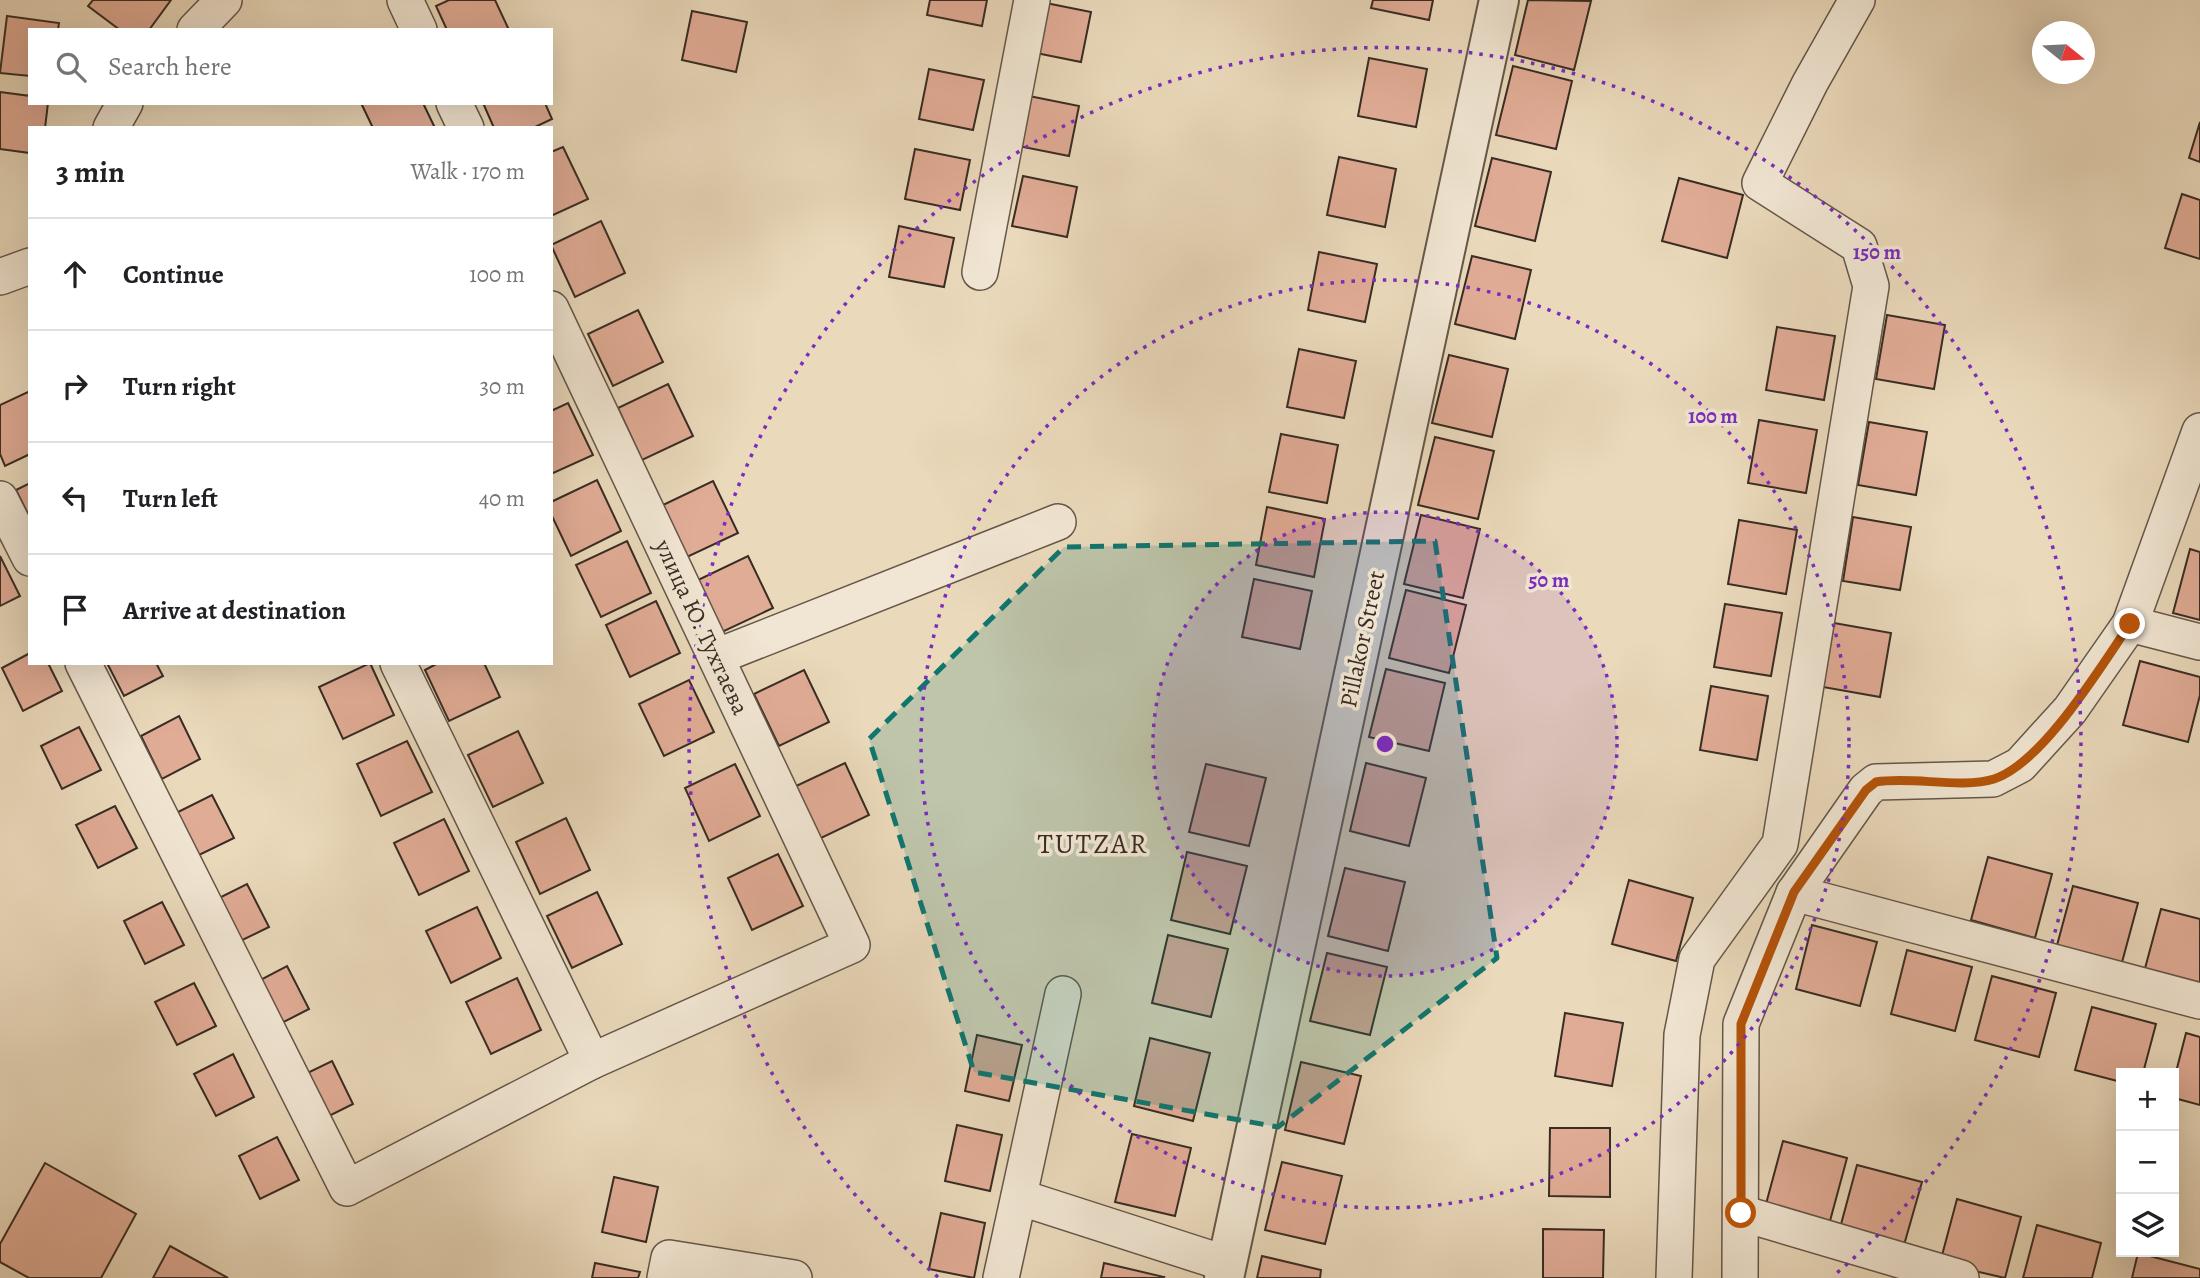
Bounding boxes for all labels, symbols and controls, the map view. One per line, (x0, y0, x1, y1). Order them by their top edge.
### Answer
north arrow (2032, 21, 2095, 84)
search box (28, 28, 553, 105)
icon: search (52, 48, 90, 86)
text: Search here (108, 49, 232, 84)
text: 3 min (56, 152, 125, 192)
text: Walk · 170 m (411, 156, 525, 187)
text: 150 m (1853, 238, 1902, 266)
icon: ahead (56, 255, 94, 293)
text: Continue (123, 257, 224, 292)
text: 100 m (469, 259, 525, 290)
icon: right (56, 367, 94, 405)
text: Turn right (123, 369, 236, 404)
text: 30 m (479, 371, 525, 402)
text: 100 m (1688, 402, 1738, 430)
icon: left (56, 479, 94, 517)
text: Turn left (123, 481, 218, 516)
text: 40 m (479, 483, 525, 514)
street label: улица Ю. Тухтаева (647, 533, 757, 720)
text: 50 m (1529, 566, 1570, 594)
street label: Pillakor Street (1332, 568, 1392, 710)
icon: arrive (56, 591, 94, 629)
text: Arrive at destination (123, 593, 346, 628)
route end (2114, 608, 2145, 639)
centre of rings (1373, 732, 1397, 756)
district label: TUTZAR (1037, 825, 1149, 863)
map controls (2116, 1068, 2179, 1257)
button: + (2116, 1068, 2179, 1131)
button: − (2116, 1131, 2179, 1194)
button: layers (2116, 1194, 2179, 1257)
route start (1725, 1197, 1756, 1228)

